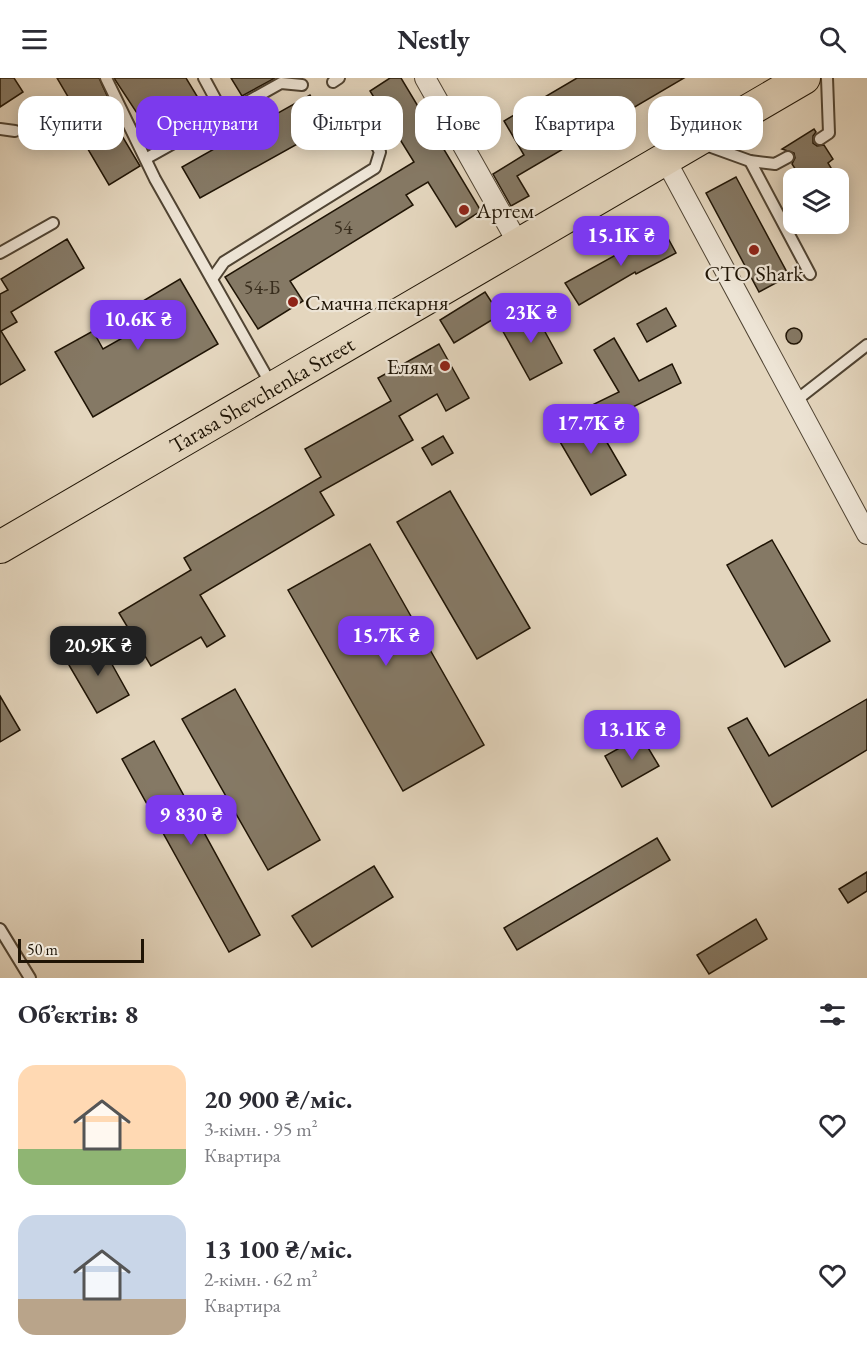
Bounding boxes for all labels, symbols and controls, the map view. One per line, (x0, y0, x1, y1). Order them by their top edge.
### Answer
text: Nestly (397, 22, 470, 57)
icon: menu (18, 23, 51, 56)
icon: search (816, 23, 849, 56)
chip: Купити (18, 96, 124, 150)
chip: Орендувати (136, 96, 279, 150)
chip: Фільтри (291, 96, 403, 150)
chip: Нове (415, 96, 501, 150)
chip: Квартира (513, 96, 636, 150)
chip: Будинок (648, 96, 763, 150)
map controls (783, 168, 849, 234)
button: layers (783, 168, 849, 234)
place label: Артем (475, 196, 534, 225)
marker: Артем (457, 203, 471, 217)
house number: 54 (333, 214, 353, 240)
pin: 15.1K ₴ (566, 216, 676, 267)
text: 15.1K ₴ (587, 222, 655, 248)
marker: СТО Shark (747, 243, 761, 257)
place label: СТО Shark (704, 259, 804, 288)
house number: 54-Б (244, 274, 280, 300)
place label: Смачна пекарня (305, 288, 449, 317)
pin: 23K ₴ (489, 293, 573, 344)
marker: Смачна пекарня (286, 295, 300, 309)
text: 23K ₴ (505, 299, 557, 325)
pin: 10.6K ₴ (83, 300, 193, 351)
text: 10.6K ₴ (104, 306, 172, 332)
street label: Tarasa Shevchenka Street (164, 329, 360, 460)
place label: Елям (386, 352, 433, 381)
marker: Елям (438, 359, 452, 373)
pin: 17.7K ₴ (536, 404, 646, 455)
text: 17.7K ₴ (557, 410, 625, 436)
pin: 15.7K ₴ (331, 616, 441, 667)
text: 15.7K ₴ (352, 622, 420, 648)
pin: 20.9K ₴ (43, 626, 153, 677)
text: 20.9K ₴ (64, 632, 132, 658)
pin: 13.1K ₴ (577, 710, 687, 761)
text: 13.1K ₴ (598, 716, 666, 742)
pin: 9 830 ₴ (136, 795, 246, 846)
text: 9 830 ₴ (160, 801, 222, 827)
scale bar (18, 936, 144, 964)
text: 50 m (27, 939, 58, 960)
text: Об’єктів: 8 (18, 997, 138, 1031)
icon: filters (816, 998, 849, 1031)
text: 20 900 ₴/міс. (204, 1082, 352, 1116)
icon: home (66, 1089, 138, 1161)
icon: heart (816, 1109, 849, 1142)
text: 3-кімн. · 95 m² (204, 1116, 318, 1142)
text: Квартира (204, 1142, 281, 1168)
text: 13 100 ₴/міс. (204, 1232, 352, 1266)
icon: home (66, 1239, 138, 1311)
icon: heart (816, 1259, 849, 1292)
text: 2-кімн. · 62 m² (204, 1266, 318, 1292)
text: Квартира (204, 1292, 281, 1318)

